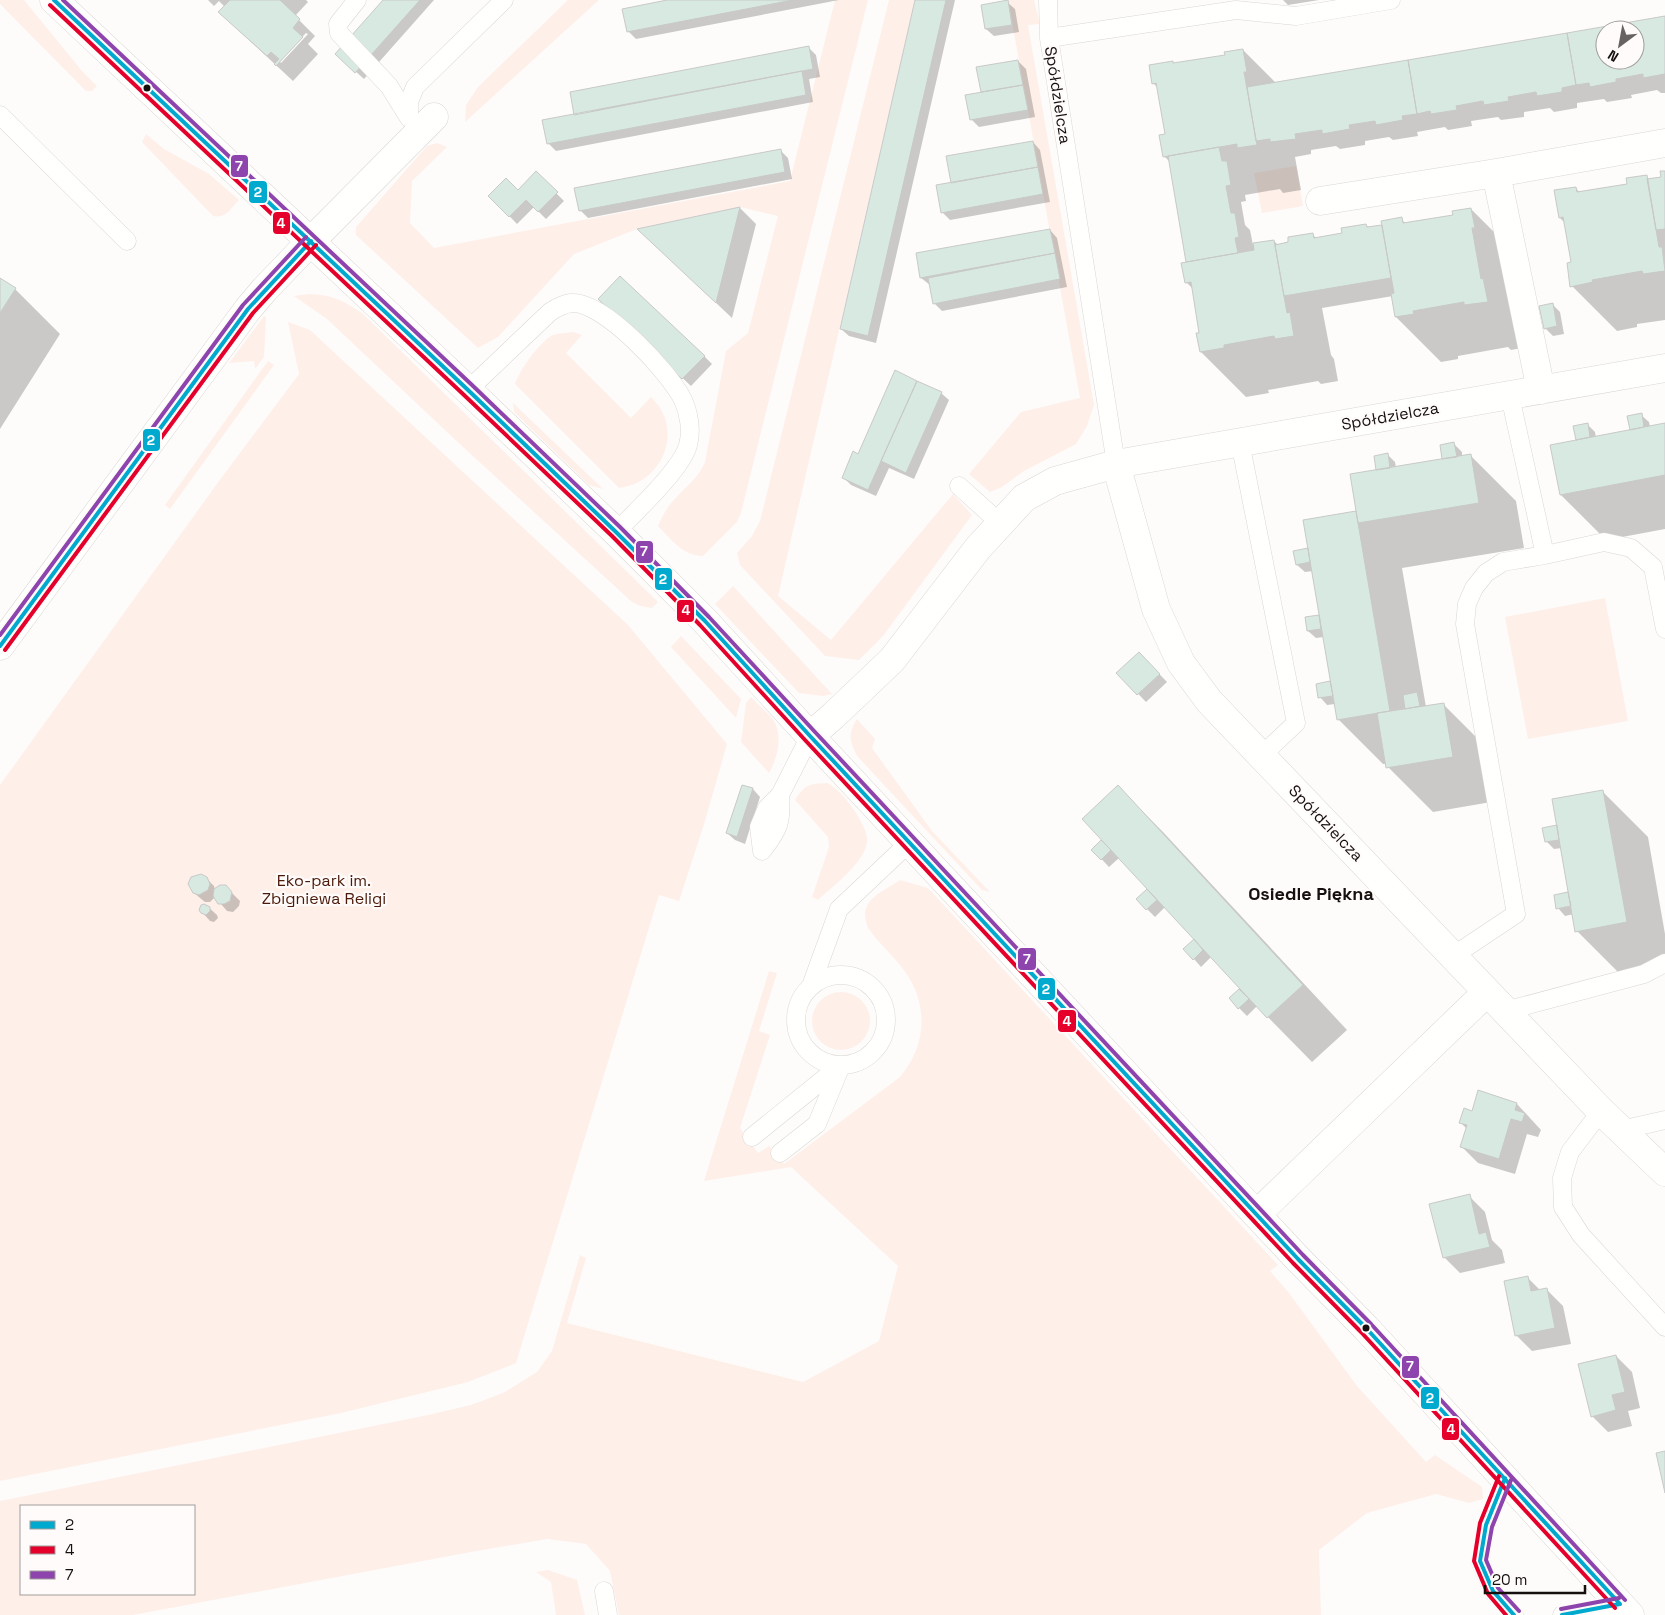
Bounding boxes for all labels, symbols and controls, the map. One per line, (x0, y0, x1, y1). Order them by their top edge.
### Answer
north arrow (1595, 20, 1645, 70)
street label: Spółdzielcza (1040, 45, 1076, 145)
text: N (1604, 46, 1622, 66)
unlabelled marker (142, 83, 152, 93)
line badge: 7 (230, 154, 249, 178)
text: 7 (235, 157, 243, 175)
line badge: 2 (248, 180, 268, 204)
text: 2 (254, 183, 262, 201)
line badge: 4 (272, 211, 291, 235)
text: 4 (277, 214, 286, 232)
street label: Spółdzielcza (1340, 397, 1440, 435)
line badge: 2 (142, 428, 161, 452)
text: 2 (147, 431, 155, 449)
line badge: 7 (635, 540, 654, 564)
text: 7 (640, 542, 648, 560)
line badge: 2 (654, 567, 673, 591)
text: 2 (659, 570, 667, 588)
line badge: 4 (676, 599, 695, 623)
text: 4 (682, 601, 691, 619)
street label: Spółdzielcza (1284, 780, 1368, 866)
park label: Eko-park im. Zbigniewa Religi (262, 870, 386, 909)
district label: Osiedle Piękna (1248, 882, 1374, 905)
line badge: 7 (1017, 947, 1037, 971)
text: 7 (1023, 950, 1031, 968)
line badge: 2 (1037, 977, 1056, 1001)
text: 2 (1042, 980, 1050, 998)
line badge: 4 (1057, 1009, 1077, 1033)
text: 4 (1063, 1012, 1072, 1030)
unlabelled marker (1361, 1323, 1371, 1333)
line badge: 7 (1401, 1355, 1420, 1379)
text: 7 (1406, 1357, 1414, 1375)
line badge: 2 (1420, 1386, 1440, 1410)
text: 2 (1426, 1389, 1434, 1407)
line badge: 4 (1441, 1417, 1460, 1441)
text: 4 (1447, 1420, 1456, 1438)
legend (20, 1505, 195, 1595)
text: 2 (65, 1515, 74, 1534)
text: 4 (65, 1540, 74, 1559)
scale bar (1485, 1562, 1585, 1594)
text: 7 (65, 1565, 73, 1584)
text: 20 m (1492, 1570, 1527, 1589)

